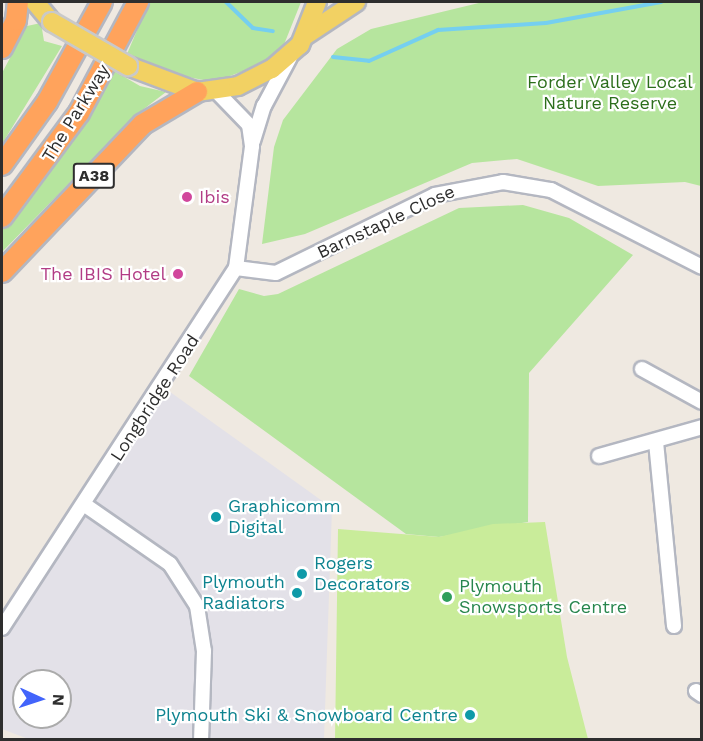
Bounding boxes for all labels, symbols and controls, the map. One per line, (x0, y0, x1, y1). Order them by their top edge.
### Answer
street label: The Parkway (38, 60, 114, 166)
park label: Forder Valley Local Nature Reserve (526, 72, 694, 115)
road number: A38 (72, 163, 116, 189)
street label: Barnstaple Close (314, 181, 458, 263)
place label: Ibis (199, 186, 230, 208)
marker: Ibis (180, 190, 194, 204)
place label: The IBIS Hotel (41, 263, 166, 285)
marker: The IBIS Hotel (171, 267, 185, 281)
street label: Longbridge Road (106, 331, 204, 465)
place label: Graphicomm Digital (228, 496, 341, 538)
marker: Graphicomm Digital (209, 510, 223, 524)
place label: Rogers Decorators (314, 553, 410, 596)
marker: Rogers Decorators (295, 567, 309, 581)
place label: Plymouth Radiators (202, 572, 285, 614)
place label: Plymouth Snowsports Centre (459, 576, 627, 618)
marker: Plymouth Radiators (290, 586, 304, 600)
marker: Plymouth Snowsports Centre (440, 590, 454, 604)
north arrow (12, 669, 72, 729)
text: N (49, 693, 68, 706)
place label: Plymouth Ski & Snowboard Centre (155, 704, 458, 726)
marker: Plymouth Ski & Snowboard Centre (463, 708, 477, 722)

